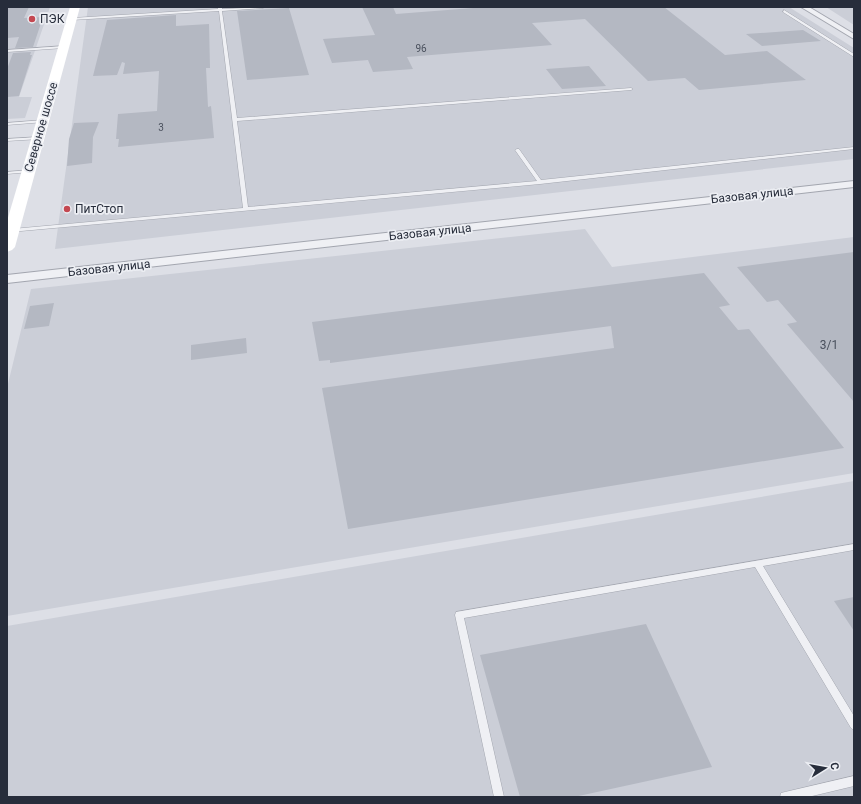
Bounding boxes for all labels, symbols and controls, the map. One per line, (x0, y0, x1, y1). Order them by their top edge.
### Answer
place label: ПЭК (40, 12, 65, 26)
marker: ПЭК (27, 14, 37, 24)
house number: 96 (415, 43, 427, 54)
street label: Северное шоссе (21, 81, 61, 173)
house number: 3 (158, 122, 164, 133)
street label: Базовая улица (710, 184, 794, 206)
place label: ПитСтоп (75, 202, 123, 216)
marker: ПитСтоп (62, 204, 72, 214)
street label: Базовая улица (388, 221, 472, 243)
street label: Базовая улица (67, 257, 151, 279)
house number: 3/1 (820, 338, 838, 352)
north arrow (805, 748, 845, 788)
text: С (827, 761, 841, 771)

